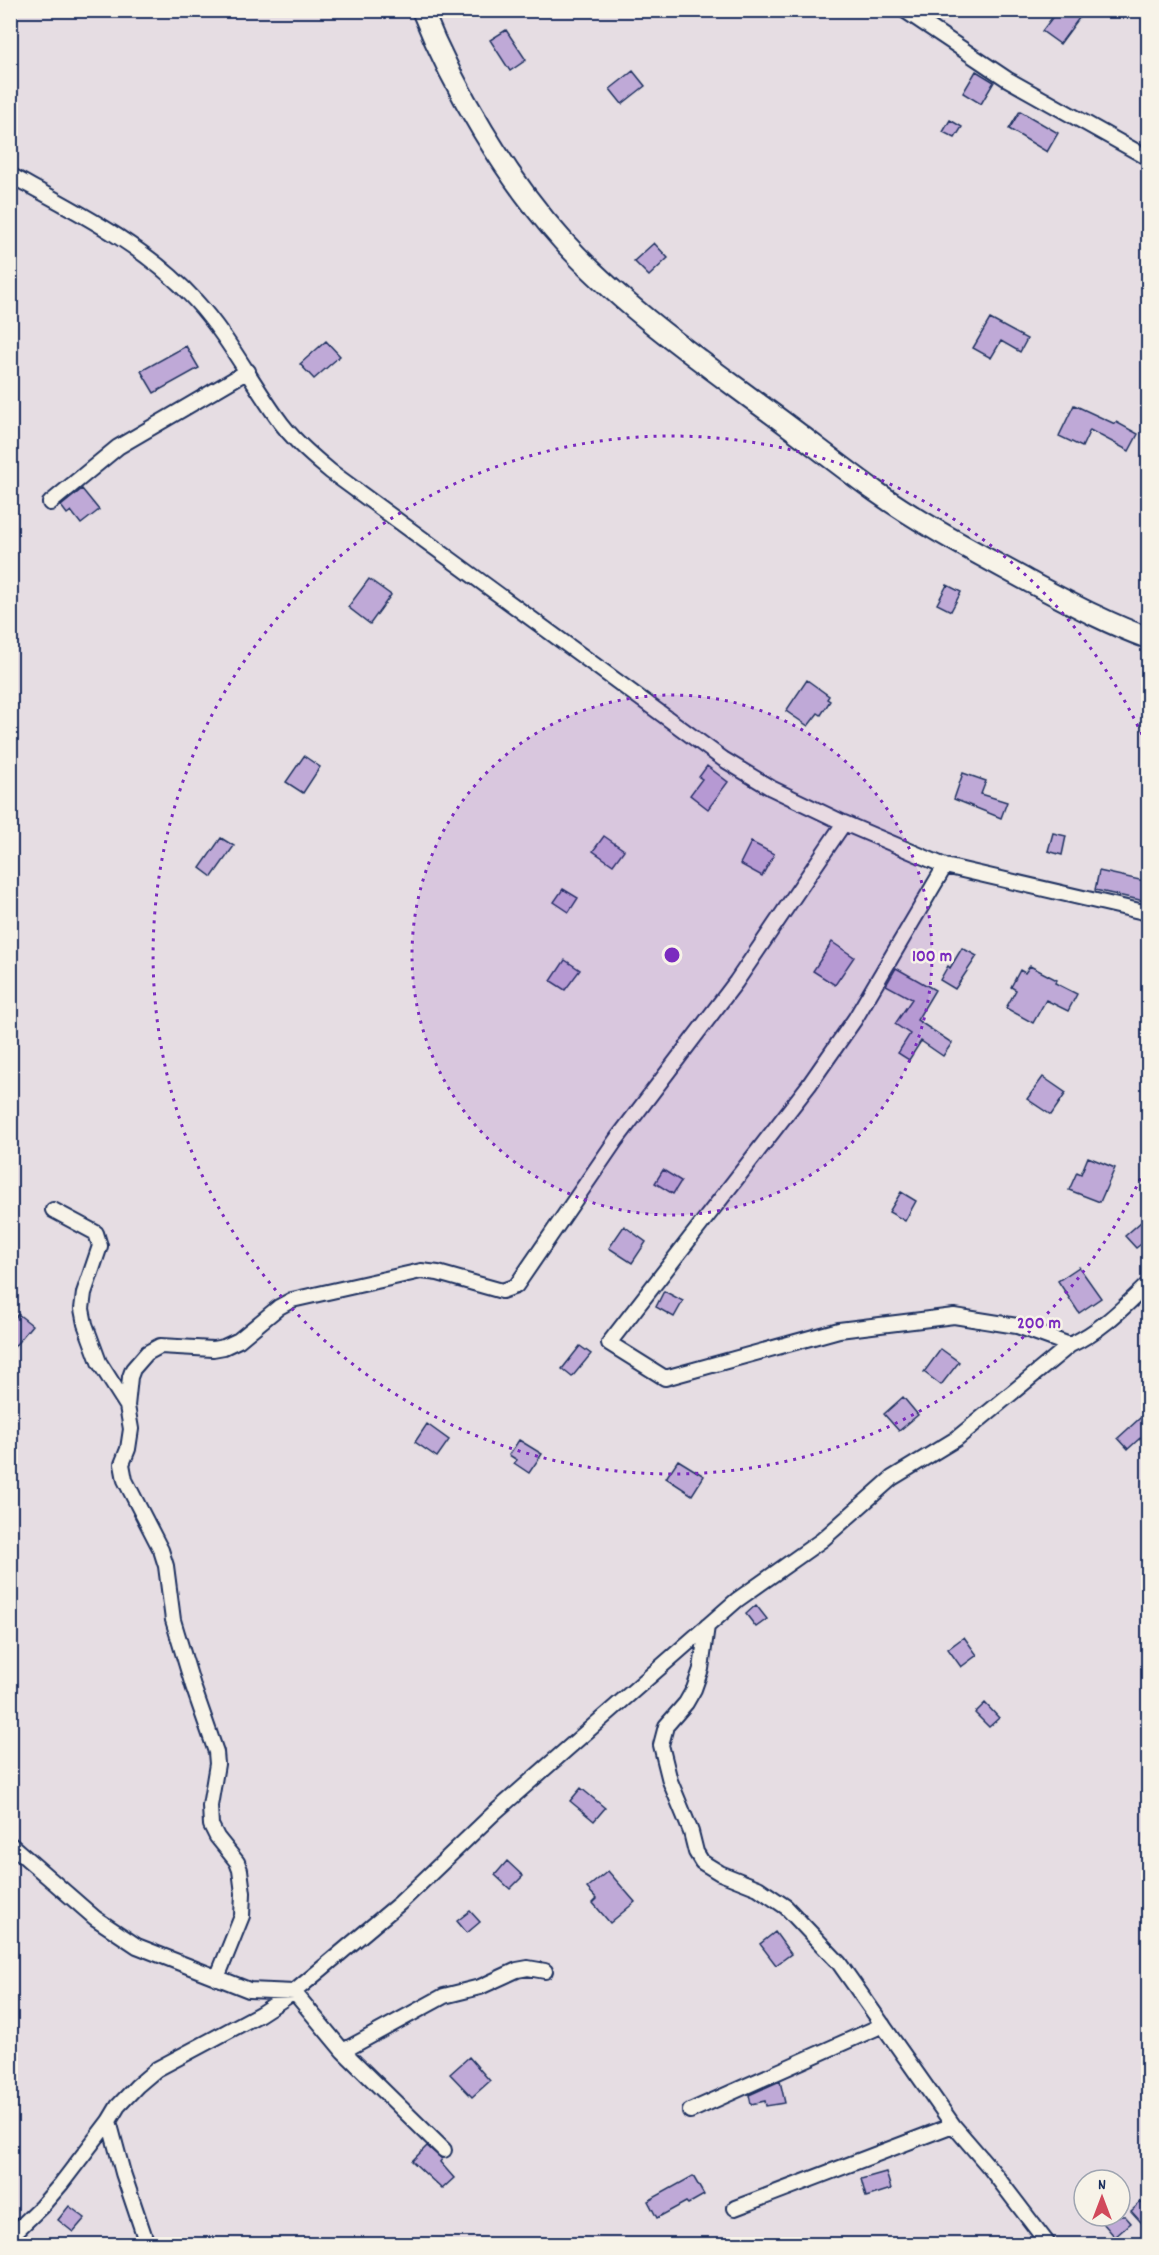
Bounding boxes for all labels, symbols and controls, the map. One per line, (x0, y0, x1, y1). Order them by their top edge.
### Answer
centre of rings (662, 945, 682, 965)
text: 100 m (912, 945, 952, 970)
text: 200 m (1017, 1312, 1061, 1337)
north arrow (1072, 2168, 1132, 2228)
text: N (1098, 2174, 1106, 2197)

